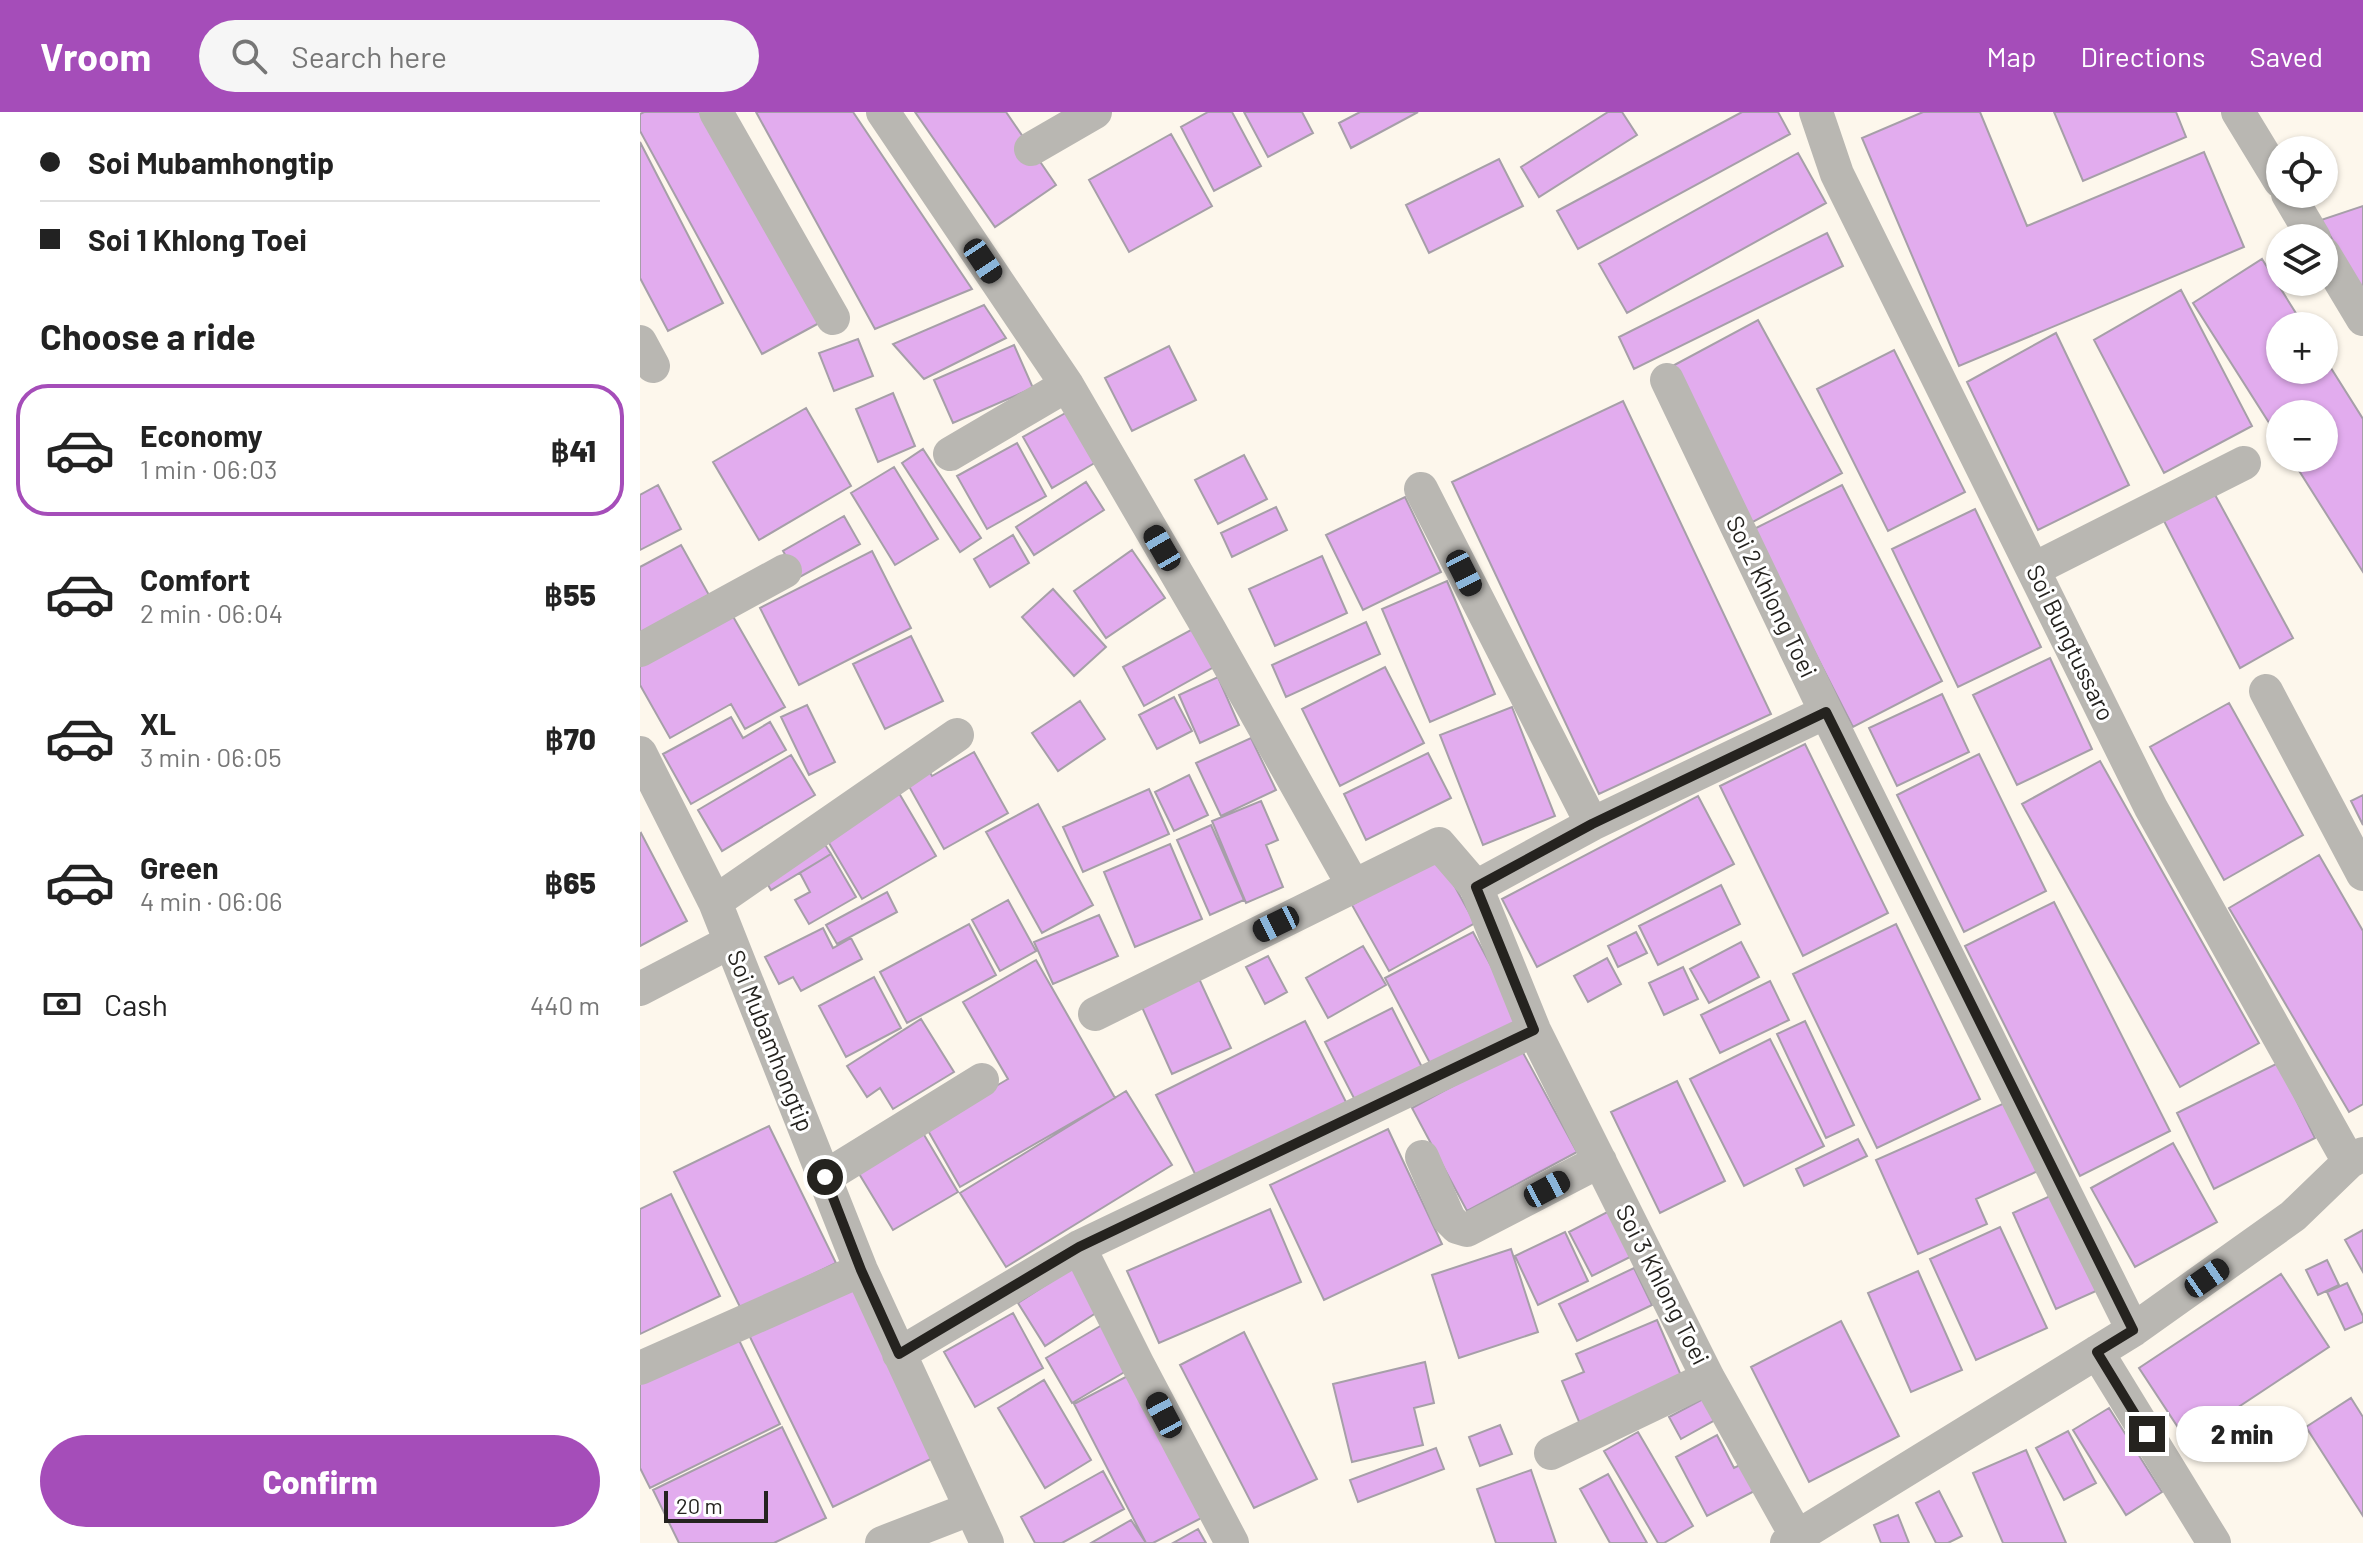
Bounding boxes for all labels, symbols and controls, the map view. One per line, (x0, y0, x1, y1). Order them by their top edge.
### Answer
search box (199, 20, 759, 92)
text: Vroom (40, 33, 151, 79)
icon: search (227, 34, 271, 78)
text: Search here (291, 38, 447, 74)
text: Map (1987, 39, 2036, 73)
text: Directions (2080, 39, 2206, 73)
text: Saved (2250, 39, 2323, 73)
map controls (2266, 136, 2338, 472)
button: locate (2266, 136, 2338, 208)
text: Soi Mubamhongtip (88, 144, 334, 180)
text: Soi 1 Khlong Toei (88, 221, 307, 257)
button: layers (2266, 224, 2338, 296)
car (960, 234, 1006, 288)
button: + (2266, 312, 2338, 384)
text: Choose a ride (40, 314, 256, 357)
button: − (2266, 400, 2338, 472)
icon: car (44, 414, 116, 486)
text: Economy (140, 417, 263, 453)
text: ฿41 (550, 432, 596, 468)
text: 1 min · 06:03 (140, 453, 277, 484)
street label: Soi 2 Khlong Toei (1721, 511, 1824, 682)
car (1140, 521, 1184, 575)
car (1442, 546, 1486, 600)
icon: car (44, 558, 116, 630)
street label: Soi Bungtussaro (2021, 560, 2122, 725)
text: Comfort (140, 561, 250, 597)
text: ฿55 (544, 576, 596, 612)
text: 2 min · 06:04 (140, 597, 283, 628)
icon: car (44, 702, 116, 774)
text: XL (140, 705, 176, 741)
text: ฿70 (545, 720, 596, 756)
text: 3 min · 06:05 (140, 741, 282, 772)
icon: car (44, 846, 116, 918)
text: Green (140, 849, 219, 885)
text: ฿65 (544, 864, 596, 900)
text: 4 min · 06:06 (140, 885, 283, 916)
car (1249, 903, 1303, 945)
street label: Soi Mubamhongtip (722, 946, 821, 1135)
icon: cash (40, 982, 84, 1026)
text: Cash (104, 986, 168, 1022)
text: 440 m (530, 989, 600, 1020)
route start (807, 1159, 843, 1195)
car (1520, 1167, 1574, 1211)
street label: Soi 3 Khlong Toei (1610, 1199, 1716, 1369)
car (2180, 1254, 2234, 1302)
car (1142, 1388, 1186, 1442)
callout: 2 min (2175, 1406, 2307, 1462)
route end (2129, 1416, 2165, 1452)
text: 2 min (2211, 1418, 2273, 1449)
button: Confirm (40, 1435, 600, 1527)
scale bar (664, 1487, 768, 1523)
text: 20 m (676, 1492, 723, 1518)

